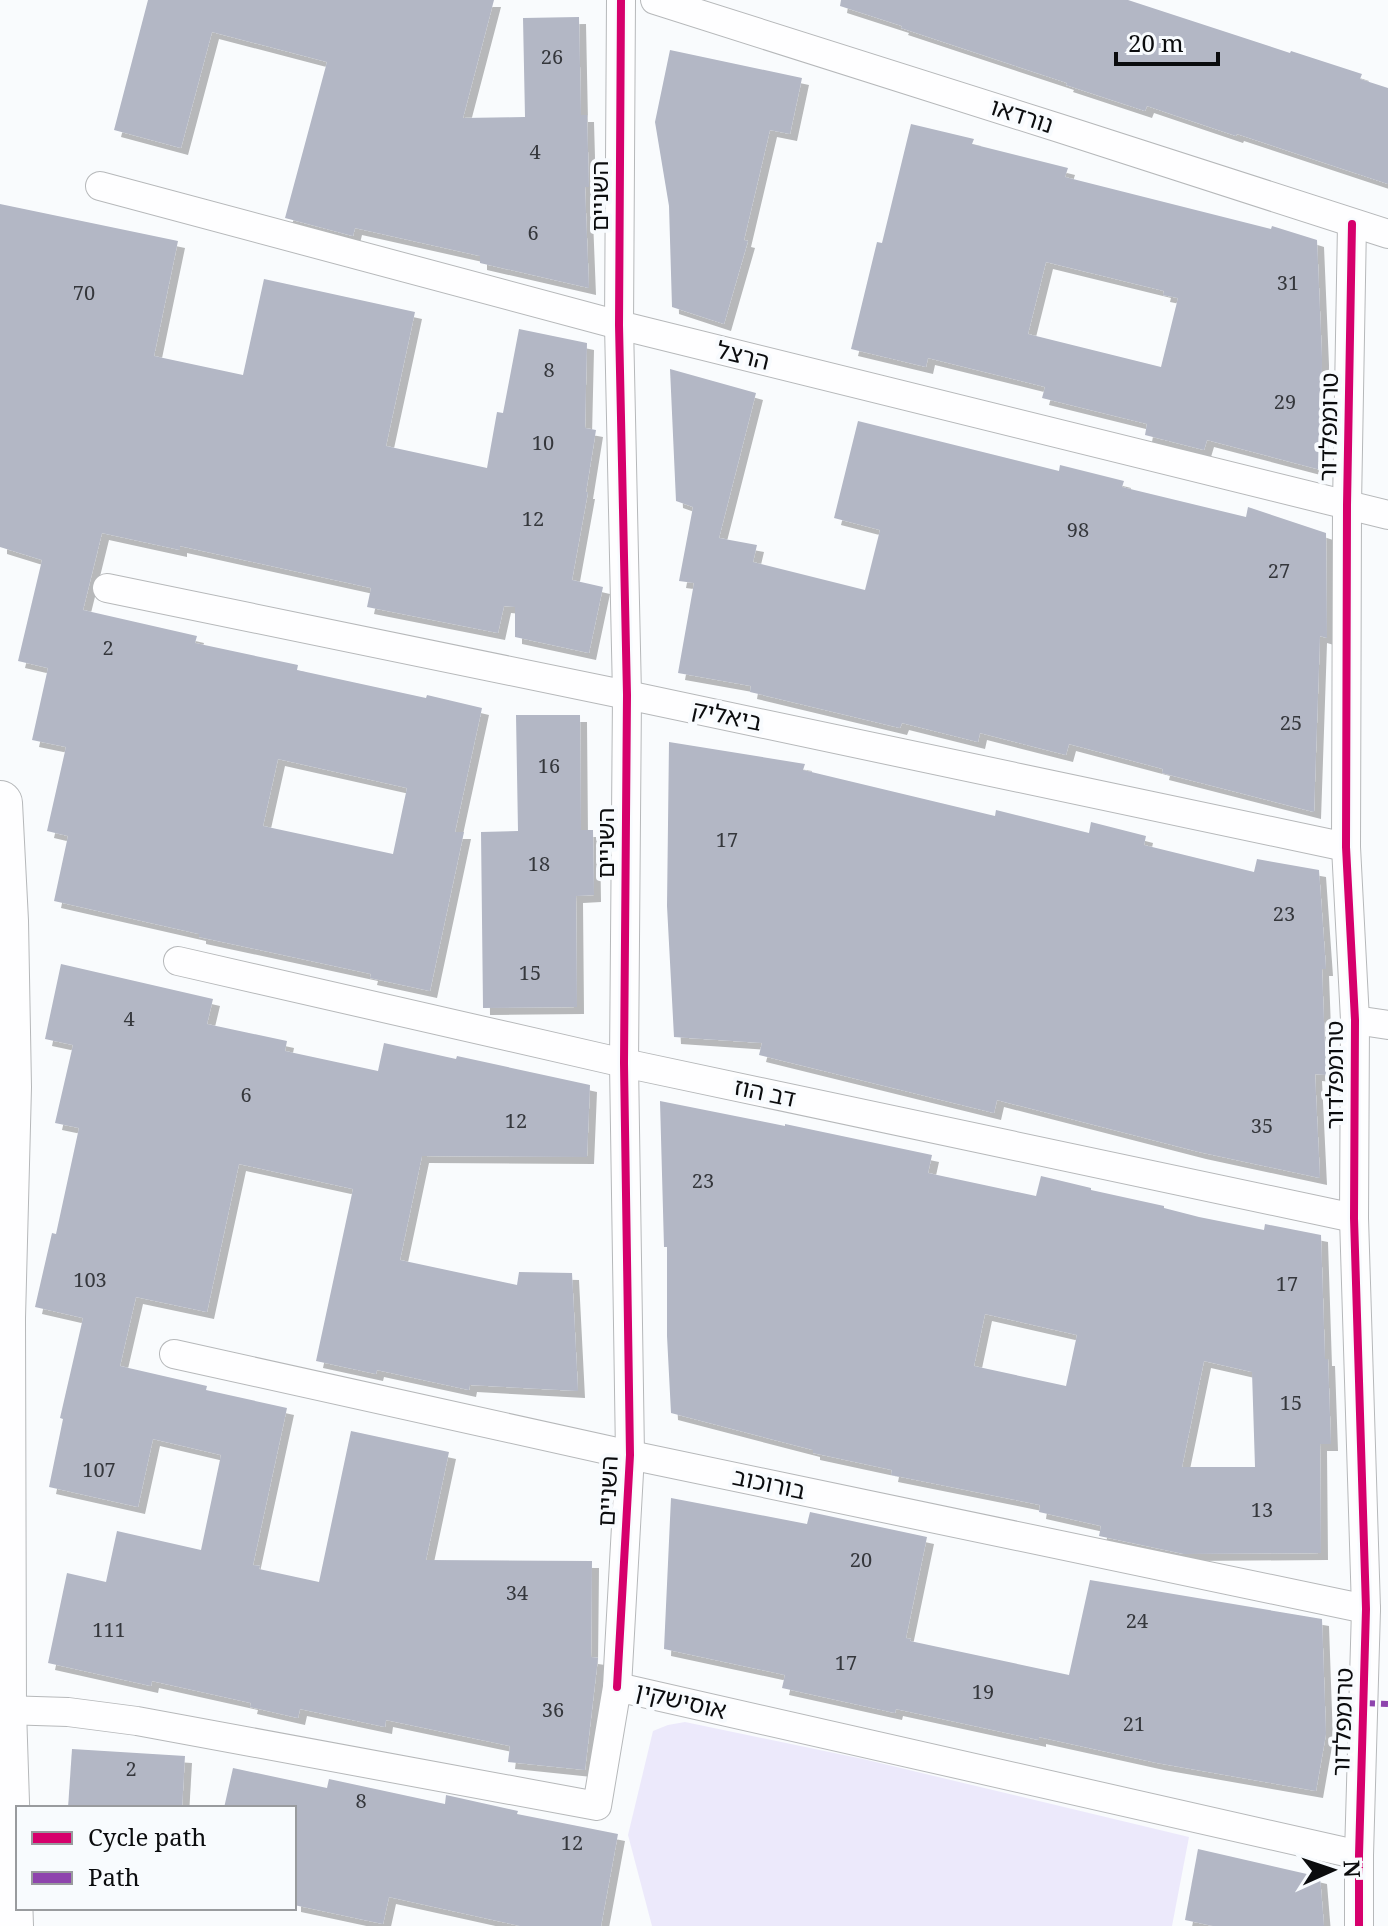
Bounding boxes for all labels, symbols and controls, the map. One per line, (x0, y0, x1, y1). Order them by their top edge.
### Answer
scale bar (1116, 16, 1218, 66)
text: 20 m (1128, 26, 1184, 59)
house number: 26 (541, 43, 563, 70)
street label: נורדאו (987, 89, 1058, 140)
house number: 4 (529, 138, 541, 165)
street label: השניים (582, 160, 615, 232)
house number: 6 (527, 219, 539, 246)
house number: 31 (1277, 269, 1299, 296)
house number: 70 (73, 279, 95, 306)
street label: הרצל (713, 332, 773, 377)
house number: 8 (543, 356, 555, 383)
street label: טרומפלדור (1310, 372, 1345, 482)
house number: 29 (1274, 388, 1296, 415)
house number: 10 (532, 429, 554, 456)
house number: 12 (522, 505, 544, 532)
house number: 98 (1067, 516, 1089, 543)
house number: 27 (1268, 557, 1290, 584)
house number: 2 (102, 634, 114, 661)
street label: ביאליק (689, 691, 765, 738)
house number: 25 (1280, 709, 1302, 736)
house number: 16 (538, 752, 560, 779)
street label: השניים (588, 807, 621, 879)
house number: 17 (716, 826, 738, 853)
house number: 18 (528, 850, 550, 877)
house number: 23 (1273, 900, 1295, 927)
house number: 15 (519, 959, 541, 986)
house number: 4 (123, 1005, 135, 1032)
street label: טרומפלדור (1317, 1020, 1350, 1130)
street label: דב הוז (731, 1069, 799, 1114)
house number: 6 (240, 1081, 252, 1108)
house number: 12 (505, 1107, 527, 1134)
house number: 35 (1251, 1112, 1273, 1139)
house number: 23 (692, 1167, 714, 1194)
house number: 103 (73, 1266, 107, 1293)
house number: 17 (1276, 1270, 1298, 1297)
house number: 15 (1280, 1389, 1302, 1416)
street label: השניים (588, 1455, 625, 1527)
house number: 107 (82, 1456, 116, 1483)
street label: בורוכוב (730, 1459, 809, 1506)
house number: 13 (1251, 1496, 1273, 1523)
house number: 20 (850, 1546, 872, 1573)
house number: 34 (506, 1579, 528, 1606)
house number: 24 (1126, 1607, 1148, 1634)
house number: 111 (92, 1616, 126, 1643)
house number: 17 (835, 1649, 857, 1676)
street label: טרומפלדור (1323, 1667, 1360, 1777)
street label: אוסישקין (633, 1673, 730, 1726)
house number: 19 (972, 1678, 994, 1705)
house number: 36 (542, 1696, 564, 1723)
house number: 21 (1123, 1710, 1145, 1737)
house number: 2 (125, 1755, 137, 1782)
house number: 8 (355, 1787, 367, 1814)
legend (16, 1806, 296, 1910)
text: Cycle path (88, 1820, 207, 1853)
house number: 12 (561, 1829, 583, 1856)
north arrow (1292, 1830, 1372, 1910)
text: N (1338, 1859, 1368, 1878)
text: Path (88, 1860, 140, 1893)

